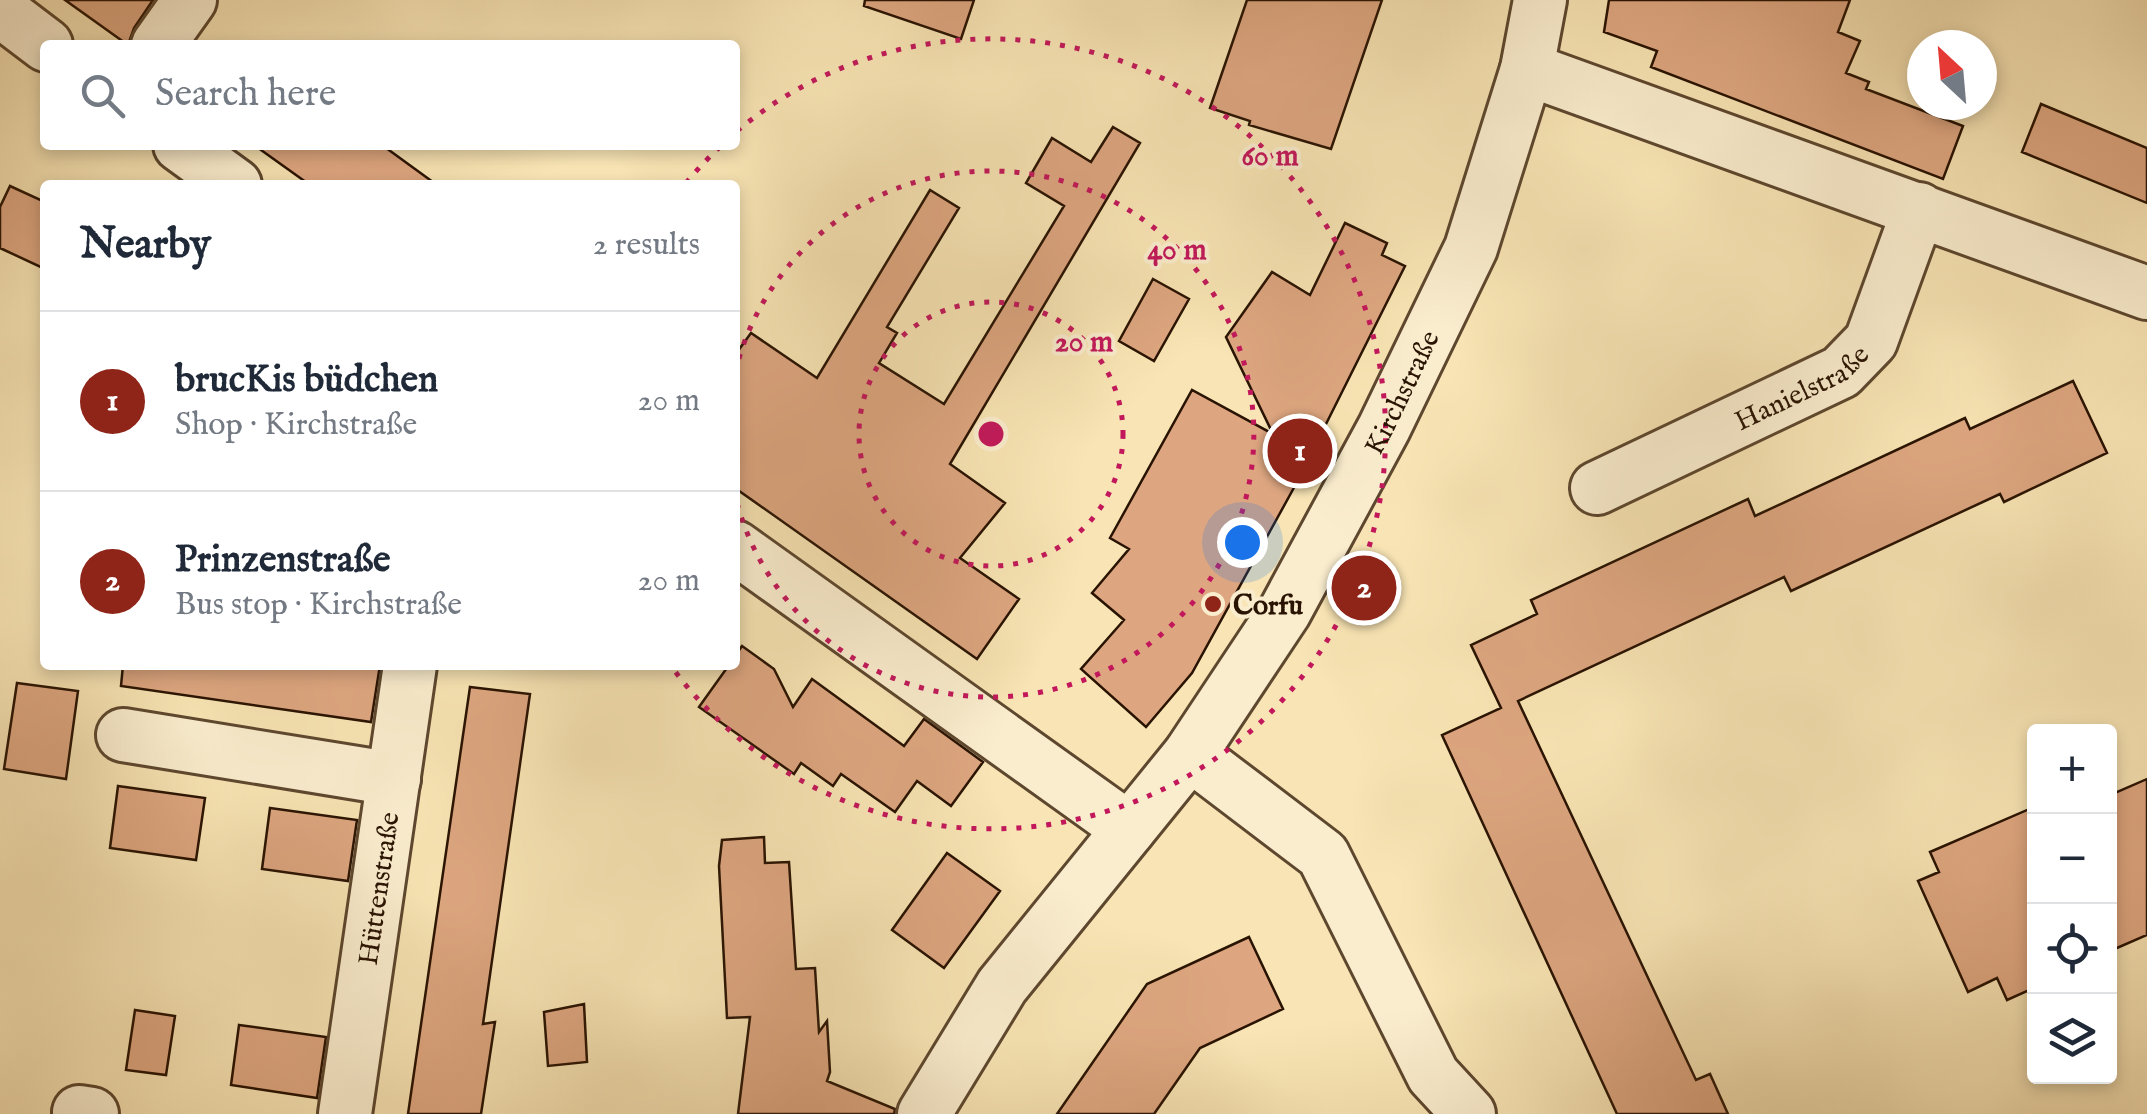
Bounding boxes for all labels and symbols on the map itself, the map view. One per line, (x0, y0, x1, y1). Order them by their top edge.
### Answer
north arrow (1907, 30, 1997, 120)
text: 60 m (1241, 138, 1299, 176)
text: 40 m (1147, 232, 1207, 270)
text: 20 m (1055, 324, 1113, 362)
street label: Kirchstraße (1358, 325, 1449, 462)
street label: Hanielstraße (1730, 339, 1878, 440)
pin: 1 (1268, 414, 1332, 488)
centre of rings (973, 416, 1009, 452)
your location (1217, 517, 1268, 568)
pin: 2 (1332, 550, 1396, 626)
place label: Corfu (1233, 589, 1303, 624)
marker: Corfu (1202, 593, 1224, 615)
street label: Hüttenstraße (352, 810, 409, 968)

